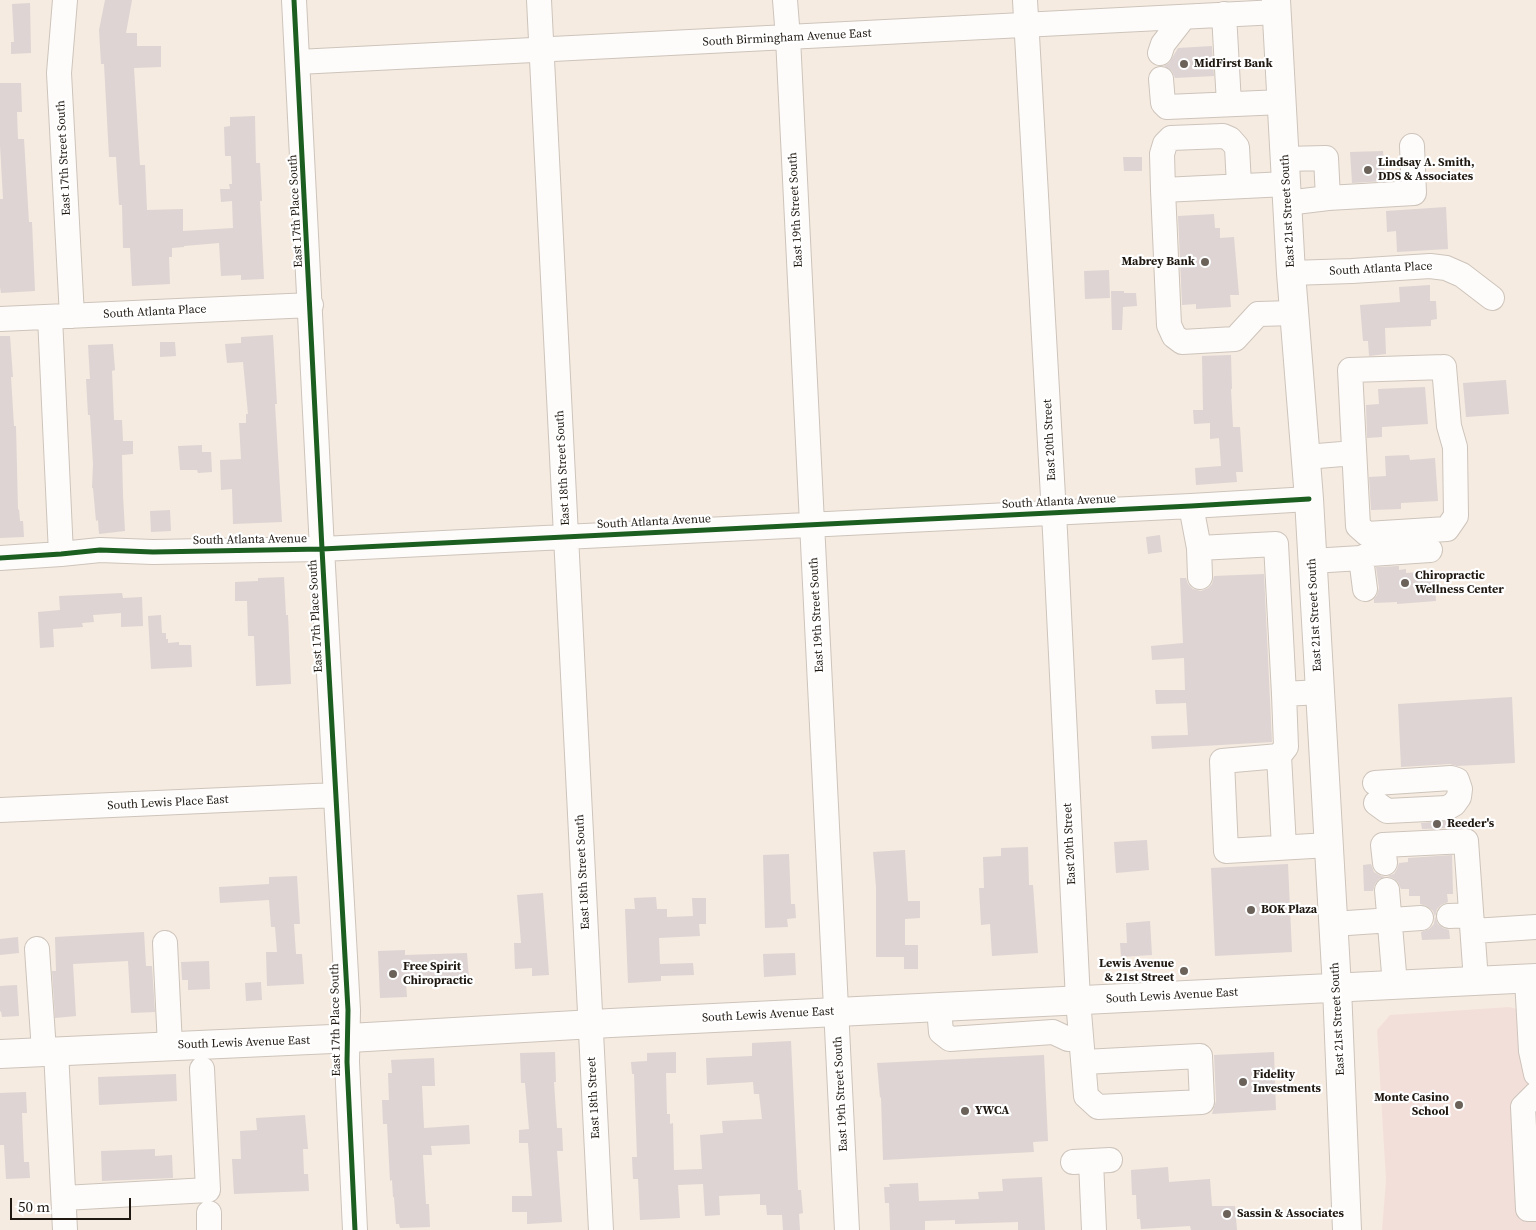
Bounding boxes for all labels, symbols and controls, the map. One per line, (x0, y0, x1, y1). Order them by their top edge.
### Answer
street label: South Birmingham Avenue East (702, 26, 872, 50)
place label: MidFirst Bank (1194, 57, 1273, 71)
marker: MidFirst Bank (1178, 58, 1190, 70)
street label: East 17th Street South (54, 100, 74, 216)
street label: East 19th Street South (786, 152, 806, 268)
street label: East 17th Place South (286, 154, 306, 268)
street label: East 21st Street South (1278, 154, 1298, 268)
place label: Lindsay A. Smith, DDS & Associates (1378, 156, 1475, 184)
marker: Lindsay A. Smith, DDS & Associates (1362, 164, 1374, 176)
place label: Mabrey Bank (1122, 255, 1195, 269)
marker: Mabrey Bank (1199, 256, 1211, 268)
street label: South Atlanta Place (1329, 259, 1433, 279)
street label: South Atlanta Place (103, 302, 207, 322)
street label: East 20th Street (1041, 399, 1059, 481)
street label: East 18th Street South (553, 410, 573, 526)
street label: South Atlanta Avenue (1002, 492, 1116, 512)
street label: South Atlanta Avenue (597, 512, 711, 532)
street label: South Atlanta Avenue (193, 532, 307, 548)
street label: East 19th Street South (807, 557, 827, 673)
street label: East 21st Street South (1305, 558, 1325, 672)
street label: East 17th Place South (306, 559, 326, 673)
place label: Chiropractic Wellness Center (1415, 569, 1504, 597)
marker: Chiropractic Wellness Center (1399, 577, 1411, 589)
street label: South Lewis Place East (107, 793, 229, 813)
street label: East 20th Street (1061, 803, 1079, 885)
street label: East 18th Street South (573, 814, 593, 930)
place label: Reeder's (1447, 817, 1494, 831)
marker: Reeder's (1431, 818, 1443, 830)
place label: BOK Plaza (1261, 903, 1317, 917)
marker: BOK Plaza (1245, 904, 1257, 916)
place label: Lewis Avenue & 21st Street (1099, 957, 1174, 985)
place label: Free Spirit Chiropractic (403, 960, 473, 988)
street label: East 21st Street South (1328, 962, 1348, 1076)
street label: East 17th Place South (328, 963, 344, 1077)
marker: Lewis Avenue & 21st Street (1178, 965, 1190, 977)
marker: Free Spirit Chiropractic (387, 968, 399, 980)
street label: South Lewis Avenue East (1106, 985, 1238, 1007)
street label: South Lewis Avenue East (702, 1004, 834, 1026)
street label: South Lewis Avenue East (178, 1033, 310, 1053)
street label: East 19th Street South (831, 1036, 851, 1152)
street label: East 18th Street (585, 1057, 603, 1139)
place label: Fidelity Investments (1253, 1068, 1321, 1096)
marker: Fidelity Investments (1237, 1076, 1249, 1088)
place label: Monte Casino School (1374, 1091, 1449, 1119)
marker: Monte Casino School (1453, 1099, 1465, 1111)
place label: YWCA (975, 1104, 1009, 1118)
marker: YWCA (959, 1105, 971, 1117)
scale bar (12, 1188, 134, 1220)
text: 50 m (18, 1196, 50, 1217)
place label: Sassin & Associates (1237, 1207, 1344, 1221)
marker: Sassin & Associates (1221, 1208, 1233, 1220)

